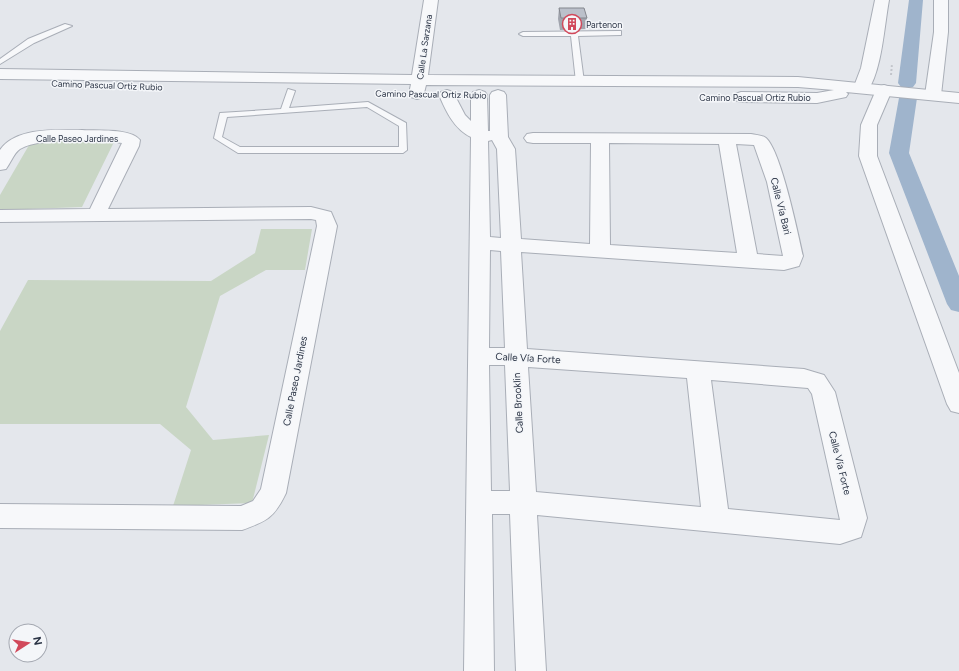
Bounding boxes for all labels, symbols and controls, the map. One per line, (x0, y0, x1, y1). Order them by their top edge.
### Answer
street label: Calle La Sarzana (414, 13, 434, 80)
building icon: Partenon (561, 13, 583, 35)
place label: Partenon (586, 19, 622, 30)
street label: Camino Pascual Ortiz Rubio (51, 78, 163, 92)
street label: Camino Pascual Ortiz Rubio (375, 88, 487, 100)
street label: Camino Pascual Ortiz Rubio (699, 92, 811, 103)
street label: Calle Paseo Jardines (36, 133, 118, 144)
street label: Calle Vía Bari (768, 176, 794, 236)
street label: Calle Paseo Jardines (280, 335, 310, 427)
street label: Calle Vía Forte (495, 350, 561, 366)
street label: Calle Brooklin (510, 372, 526, 434)
street label: Calle Vía Forte (826, 430, 854, 497)
north arrow (8, 623, 48, 663)
text: N (30, 636, 45, 647)

